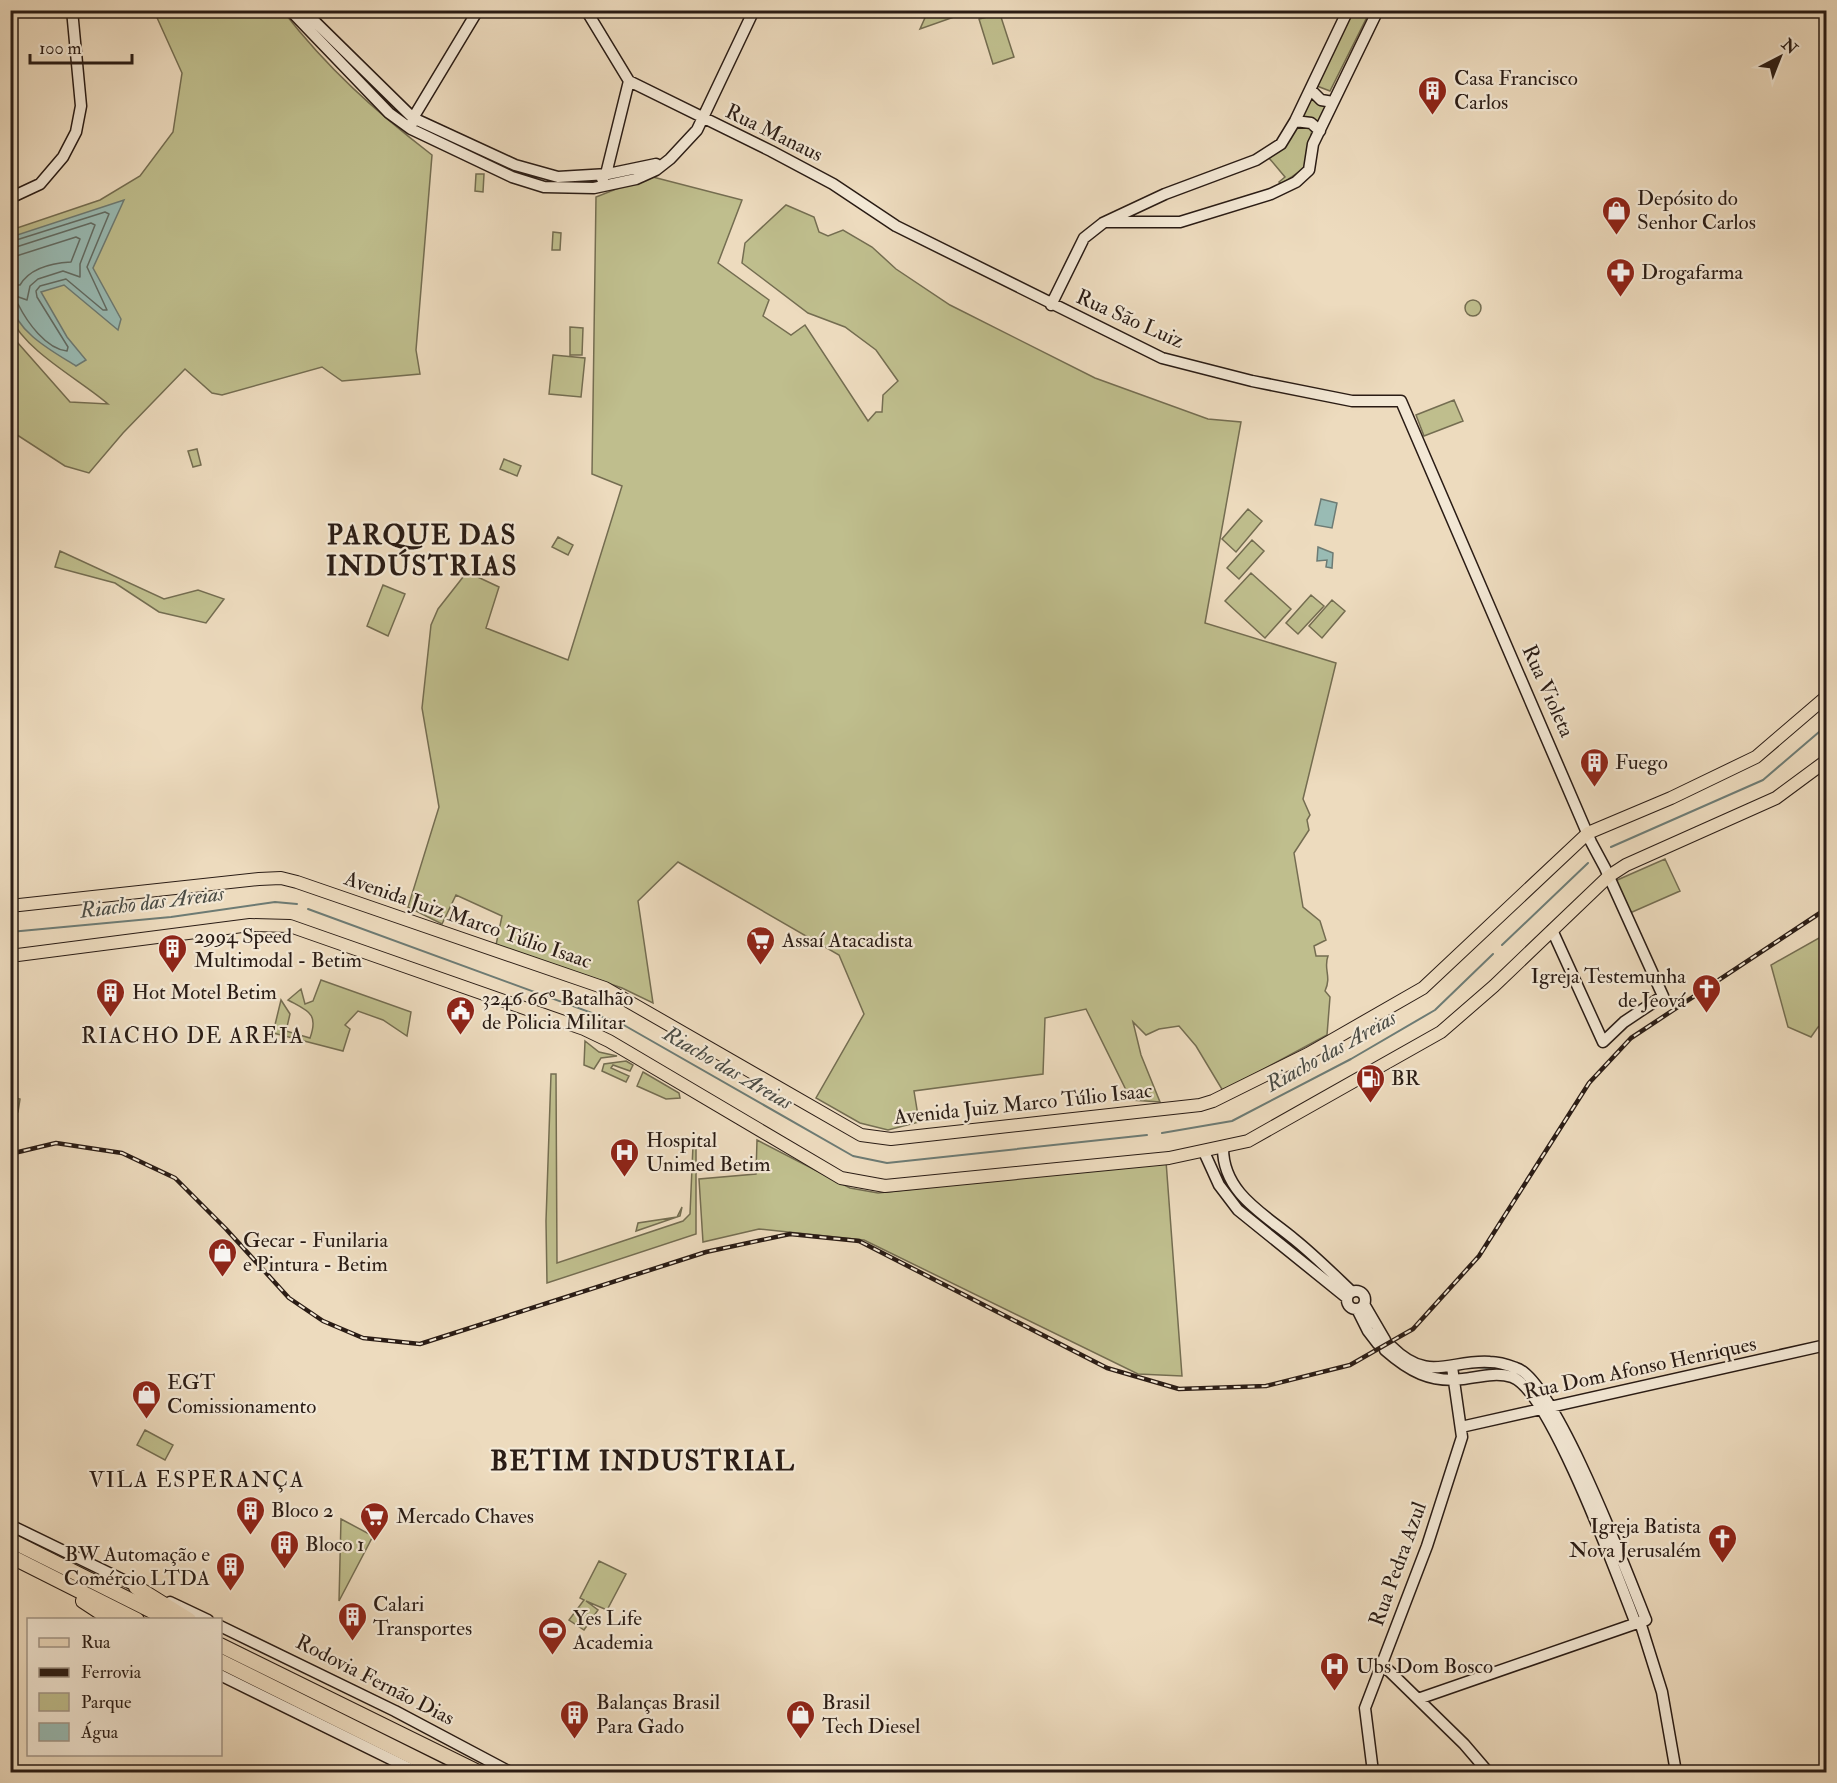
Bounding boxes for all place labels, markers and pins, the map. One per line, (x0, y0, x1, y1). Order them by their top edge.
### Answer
place label: Casa Francisco Carlos (1454, 65, 1578, 116)
building icon: Casa Francisco Carlos (1417, 74, 1449, 116)
place label: Depósito do Senhor Carlos (1637, 185, 1756, 236)
shop icon: Depósito do Senhor Carlos (1600, 194, 1632, 236)
pharmacy icon: Drogafarma (1604, 256, 1636, 298)
place label: Drogafarma (1641, 259, 1743, 286)
building icon: Fuego (1578, 746, 1610, 788)
place label: Fuego (1615, 749, 1668, 776)
place label: 2994 Speed Multimodal - Betim (194, 923, 362, 974)
supermarket icon: Assaí Atacadista (745, 924, 777, 966)
place label: Assaí Atacadista (781, 927, 913, 954)
building icon: 2994 Speed Multimodal - Betim (157, 932, 189, 974)
place label: Igreja Testemunha de Jeová (1531, 963, 1686, 1014)
church icon: Igreja Testemunha de Jeová (1691, 972, 1723, 1014)
building icon: Hot Motel Betim (95, 976, 127, 1018)
place label: Hot Motel Betim (132, 979, 277, 1006)
place label: 3246 66º Batalhão de Policia Militar (482, 985, 633, 1036)
public building icon: 3246 66º Batalhão de Policia Militar (445, 994, 477, 1036)
fuel station icon: BR (1354, 1062, 1386, 1104)
place label: BR (1391, 1065, 1421, 1092)
place label: Hospital Unimed Betim (646, 1127, 771, 1178)
hospital icon: Hospital Unimed Betim (609, 1136, 641, 1178)
place label: Gecar - Funilaria e Pintura - Betim (243, 1227, 388, 1278)
shop icon: Gecar - Funilaria e Pintura - Betim (206, 1236, 238, 1278)
place label: EGT Comissionamento (167, 1369, 316, 1420)
shop icon: EGT Comissionamento (130, 1378, 162, 1420)
building icon: Bloco 2 (234, 1494, 266, 1536)
place label: Bloco 2 (271, 1497, 334, 1524)
supermarket icon: Mercado Chaves (359, 1500, 391, 1542)
place label: Mercado Chaves (396, 1503, 534, 1530)
place label: Igreja Batista Nova Jerusalém (1569, 1513, 1701, 1564)
church icon: Igreja Batista Nova Jerusalém (1706, 1522, 1738, 1564)
building icon: Bloco 1 (268, 1528, 300, 1570)
place label: Bloco 1 (305, 1531, 364, 1558)
place label: BW Automação e Comércio LTDA (64, 1541, 210, 1592)
building icon: BW Automação e Comércio LTDA (215, 1550, 247, 1592)
place label: Calari Transportes (373, 1591, 472, 1642)
building icon: Calari Transportes (336, 1600, 368, 1642)
place label: Yes Life Academia (572, 1605, 653, 1656)
sports icon: Yes Life Academia (536, 1614, 568, 1656)
hospital icon: Ubs Dom Bosco (1319, 1650, 1351, 1692)
place label: Ubs Dom Bosco (1356, 1653, 1493, 1680)
place label: Balanças Brasil Para Gado (596, 1689, 721, 1740)
place label: Brasil Tech Diesel (822, 1689, 921, 1740)
building icon: Balanças Brasil Para Gado (559, 1698, 591, 1740)
shop icon: Brasil Tech Diesel (785, 1698, 817, 1740)

